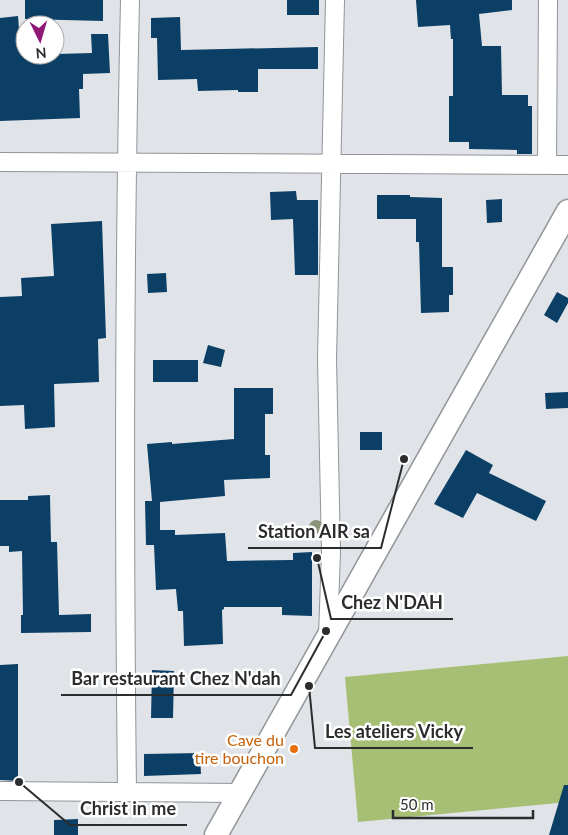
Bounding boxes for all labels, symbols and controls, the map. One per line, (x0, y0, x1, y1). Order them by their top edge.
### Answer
north arrow (15, 15, 65, 65)
text: N (35, 45, 47, 62)
callout: Station AIR sa (248, 515, 381, 548)
text: Station AIR sa (258, 520, 370, 542)
callout: Chez N'DAH (331, 586, 453, 619)
text: Chez N'DAH (341, 591, 443, 613)
callout: Bar restaurant Chez N'dah (61, 662, 291, 695)
text: Bar restaurant Chez N'dah (71, 667, 281, 689)
callout: Les ateliers Vicky (315, 715, 473, 748)
text: Les ateliers Vicky (325, 720, 463, 742)
place label: Cave du tire bouchon (195, 730, 284, 767)
marker: Cave du tire bouchon (288, 743, 300, 755)
scale bar (393, 788, 533, 820)
callout: Christ in me (70, 792, 187, 825)
text: 50 m (400, 795, 434, 813)
text: Christ in me (80, 797, 176, 819)

